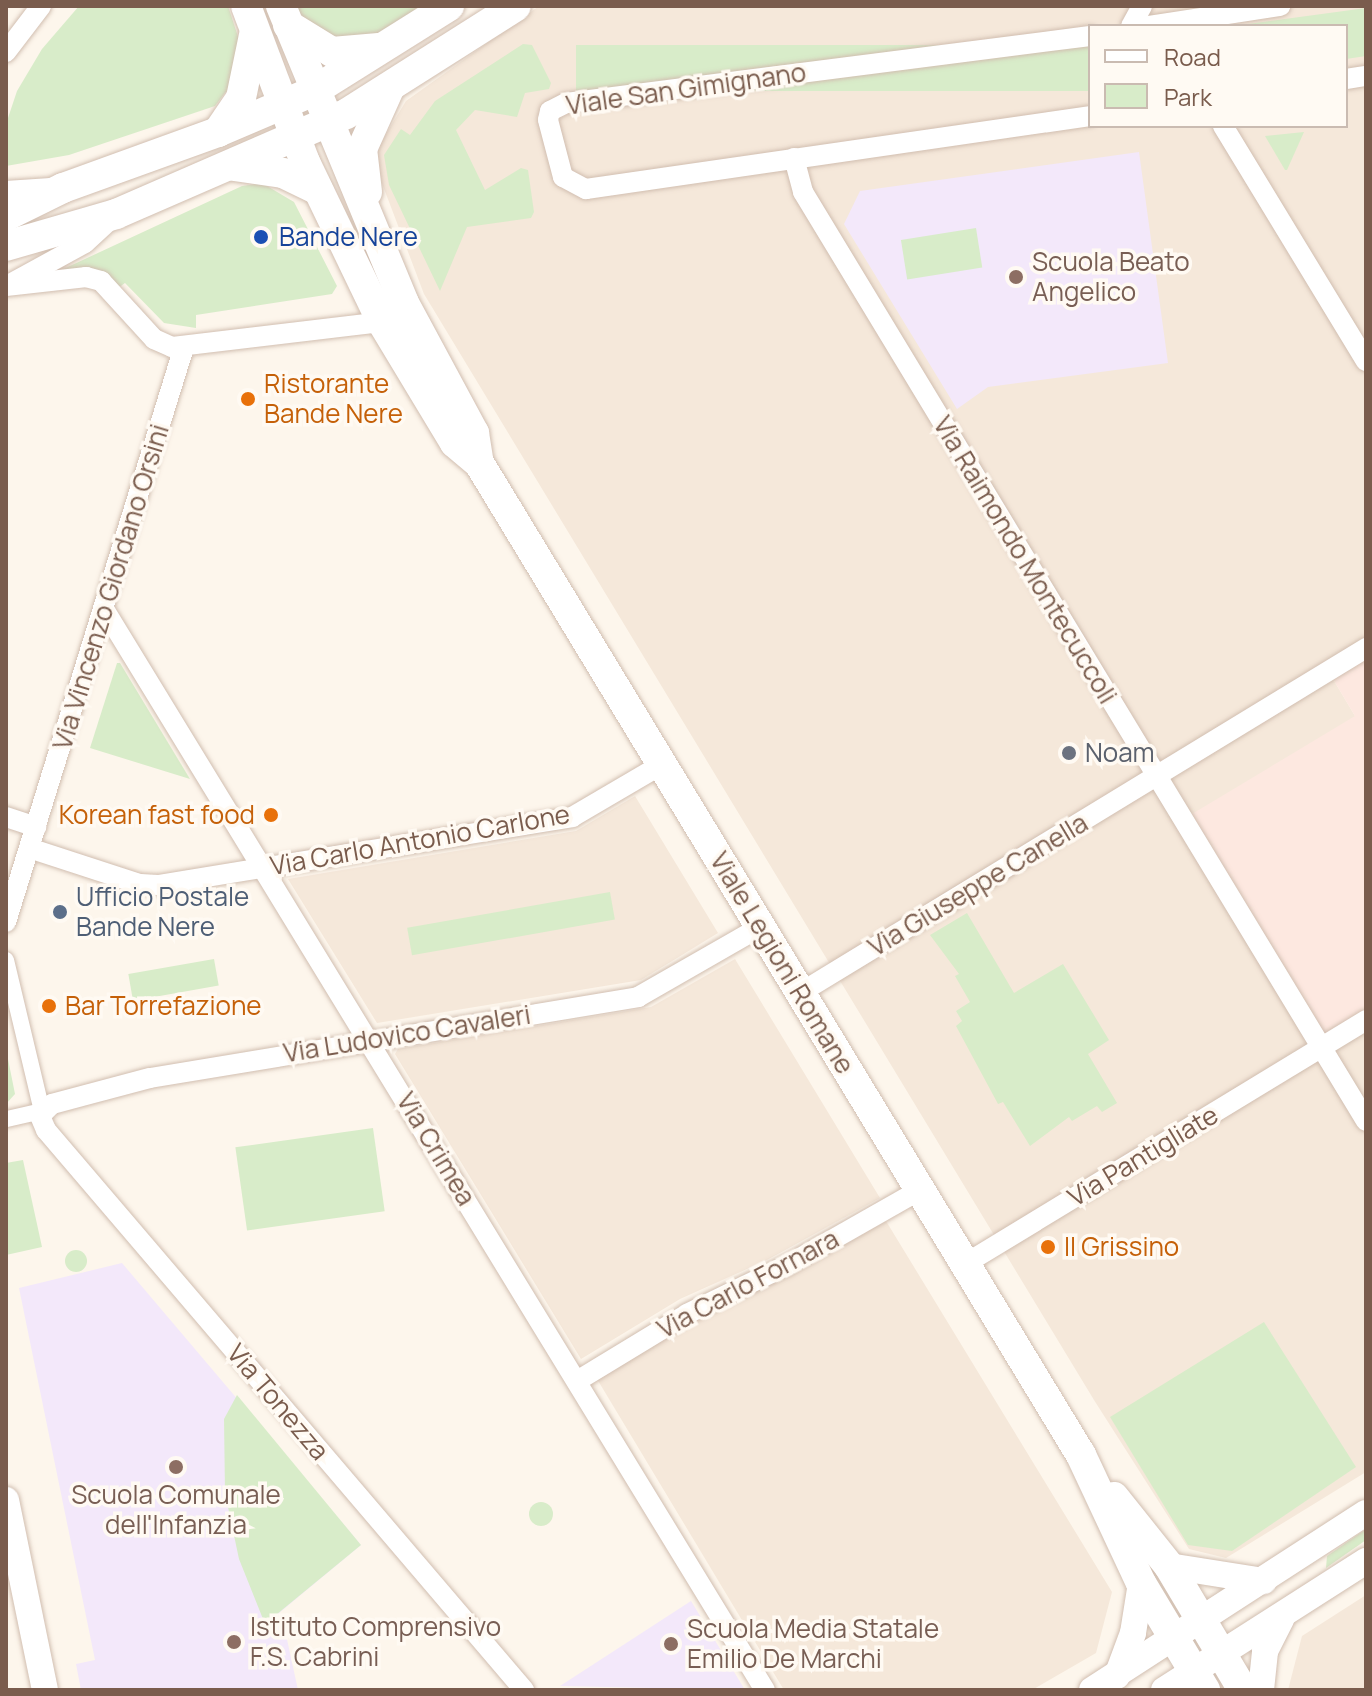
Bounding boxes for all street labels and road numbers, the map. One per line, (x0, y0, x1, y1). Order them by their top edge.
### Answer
street label: Viale San Gimignano (564, 57, 808, 121)
street label: Via Raimondo Montecuccoli (927, 411, 1123, 709)
street label: Via Vincenzo Giordano Orsini (47, 421, 175, 753)
street label: Via Carlo Antonio Carlone (268, 798, 572, 882)
street label: Via Giuseppe Canella (863, 807, 1093, 963)
street label: Viale Legioni Romane (703, 847, 861, 1079)
street label: Via Ludovico Cavaleri (281, 999, 533, 1069)
street label: Via Crimea (390, 1087, 482, 1211)
street label: Via Pantigliate (1062, 1099, 1224, 1213)
street label: Via Carlo Fornara (652, 1223, 844, 1345)
street label: Via Tonezza (221, 1338, 335, 1466)

